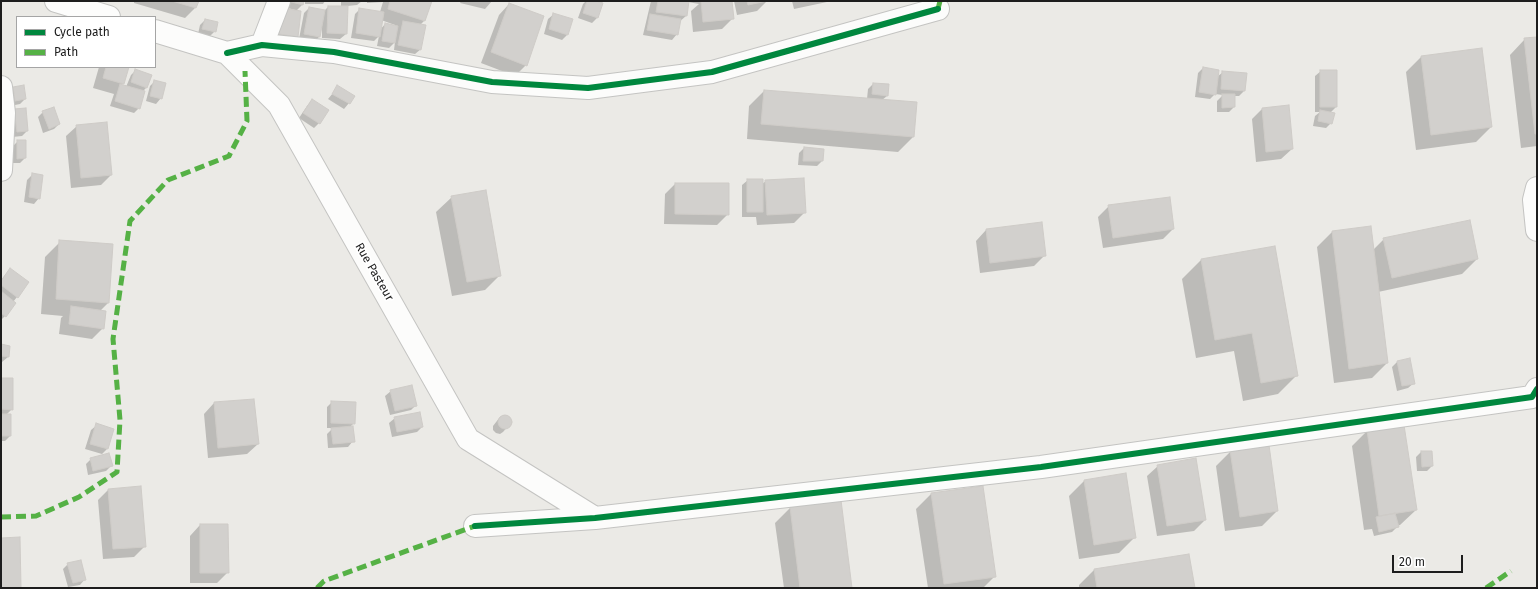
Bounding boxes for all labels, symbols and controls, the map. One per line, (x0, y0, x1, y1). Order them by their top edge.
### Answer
legend (16, 16, 156, 68)
text: Cycle path (54, 25, 110, 39)
text: Path (54, 45, 78, 59)
street label: Rue Pasteur (352, 240, 396, 304)
scale bar (1394, 547, 1465, 573)
text: 20 m (1399, 555, 1425, 569)

